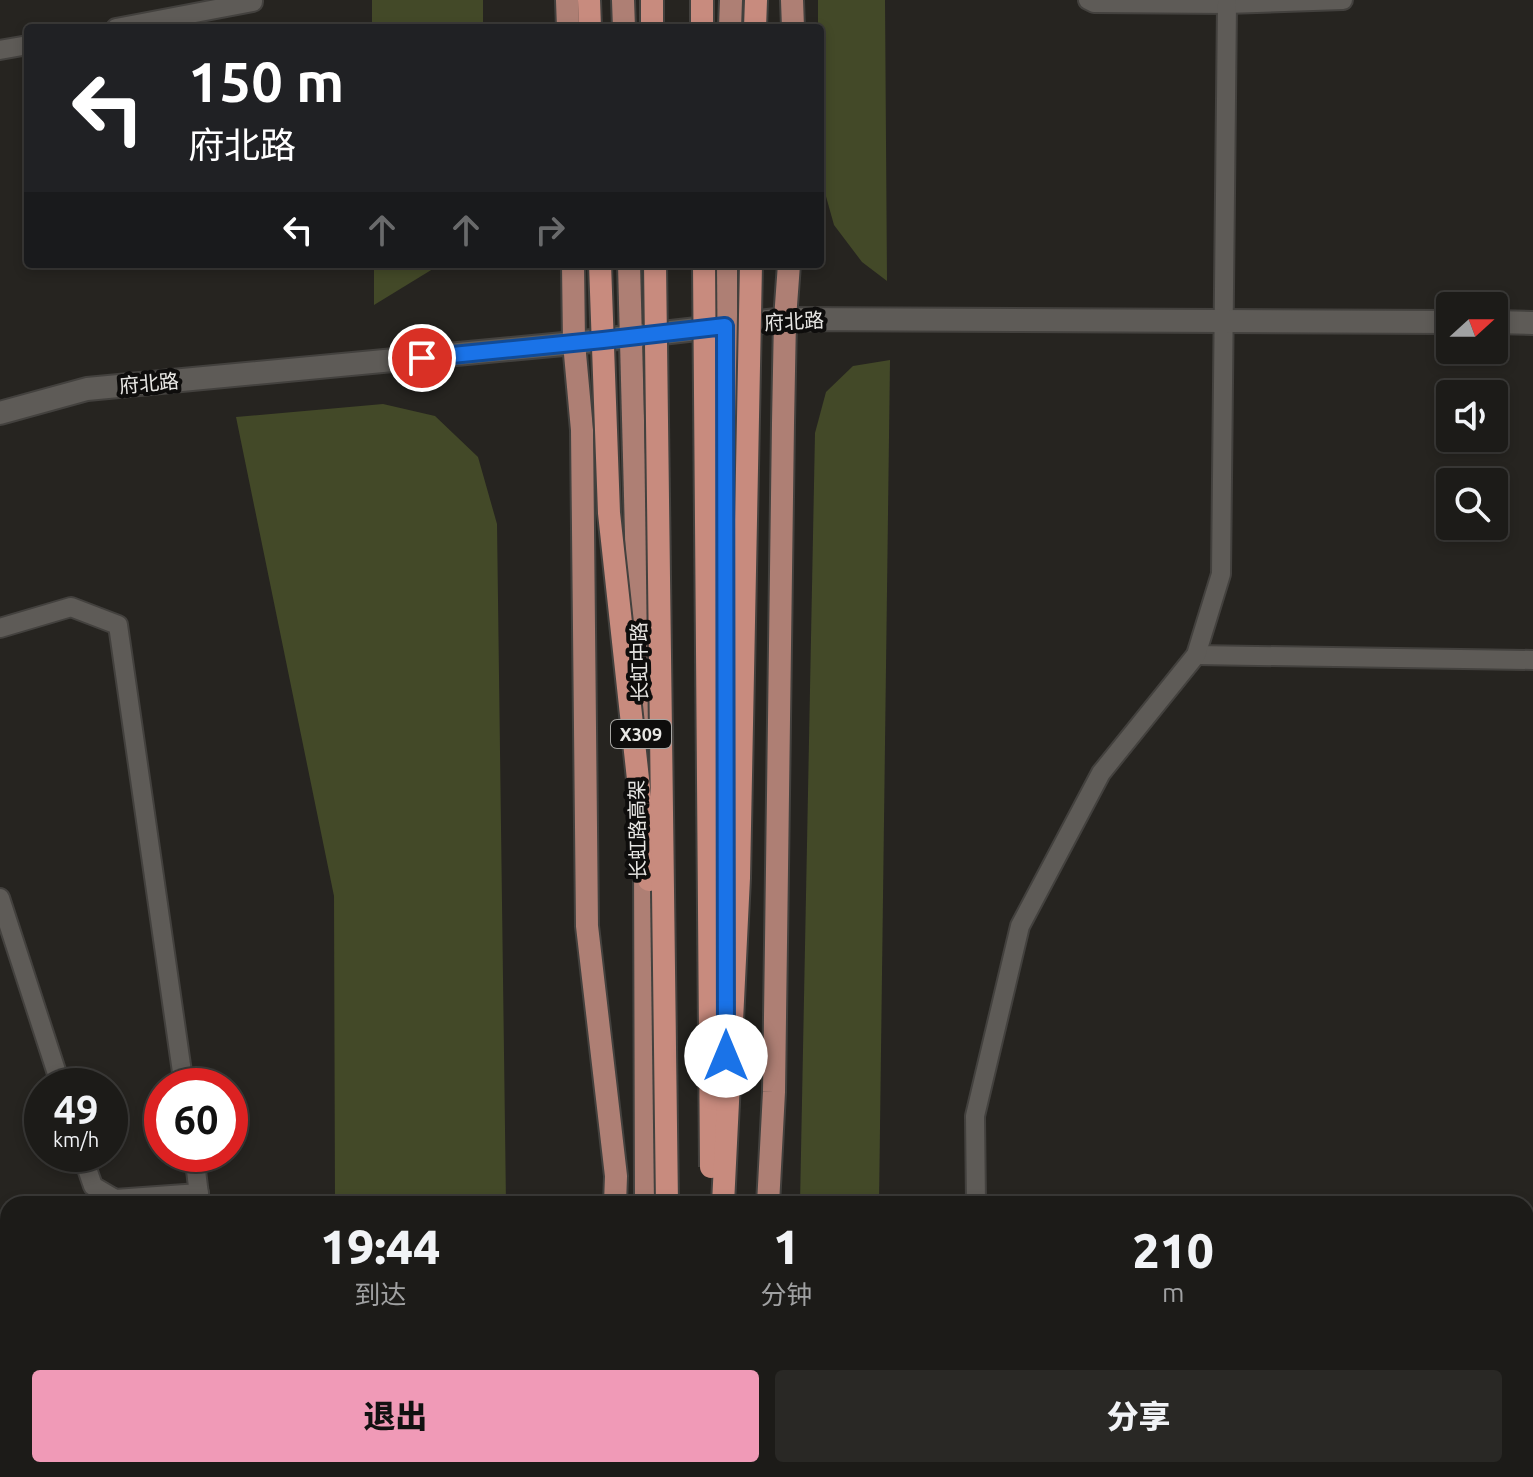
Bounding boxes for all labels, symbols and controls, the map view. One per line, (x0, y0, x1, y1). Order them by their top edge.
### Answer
text: 150 m (188, 50, 344, 113)
icon: left (56, 56, 160, 160)
text: 府北路 (188, 124, 296, 165)
icon: left (276, 208, 320, 252)
icon: ahead (360, 208, 404, 252)
icon: ahead (444, 208, 488, 252)
icon: right (528, 208, 572, 252)
north arrow (1436, 292, 1508, 364)
map controls (1436, 292, 1508, 540)
street label: 府北路 (763, 308, 825, 334)
pin (388, 324, 456, 392)
icon: arrive (400, 336, 444, 380)
street label: 府北路 (118, 369, 180, 397)
button: sound (1436, 380, 1508, 452)
button: search (1436, 468, 1508, 540)
street label: 长虹中路 (627, 622, 651, 702)
road number: X309 (611, 720, 671, 748)
street label: 长虹路高架 (625, 780, 649, 880)
position arrow (684, 1014, 768, 1098)
speed limit sign: 60 (144, 1068, 248, 1172)
text: 49 (53, 1087, 99, 1132)
text: km/h (53, 1128, 99, 1151)
text: 19:44 (320, 1219, 440, 1273)
text: 1 (773, 1219, 800, 1273)
text: 210 (1133, 1223, 1214, 1277)
text: m (1162, 1278, 1184, 1307)
text: 到达 (354, 1280, 406, 1309)
text: 分钟 (760, 1280, 812, 1309)
button: 退出 (32, 1370, 759, 1462)
button: 分享 (775, 1370, 1502, 1462)

